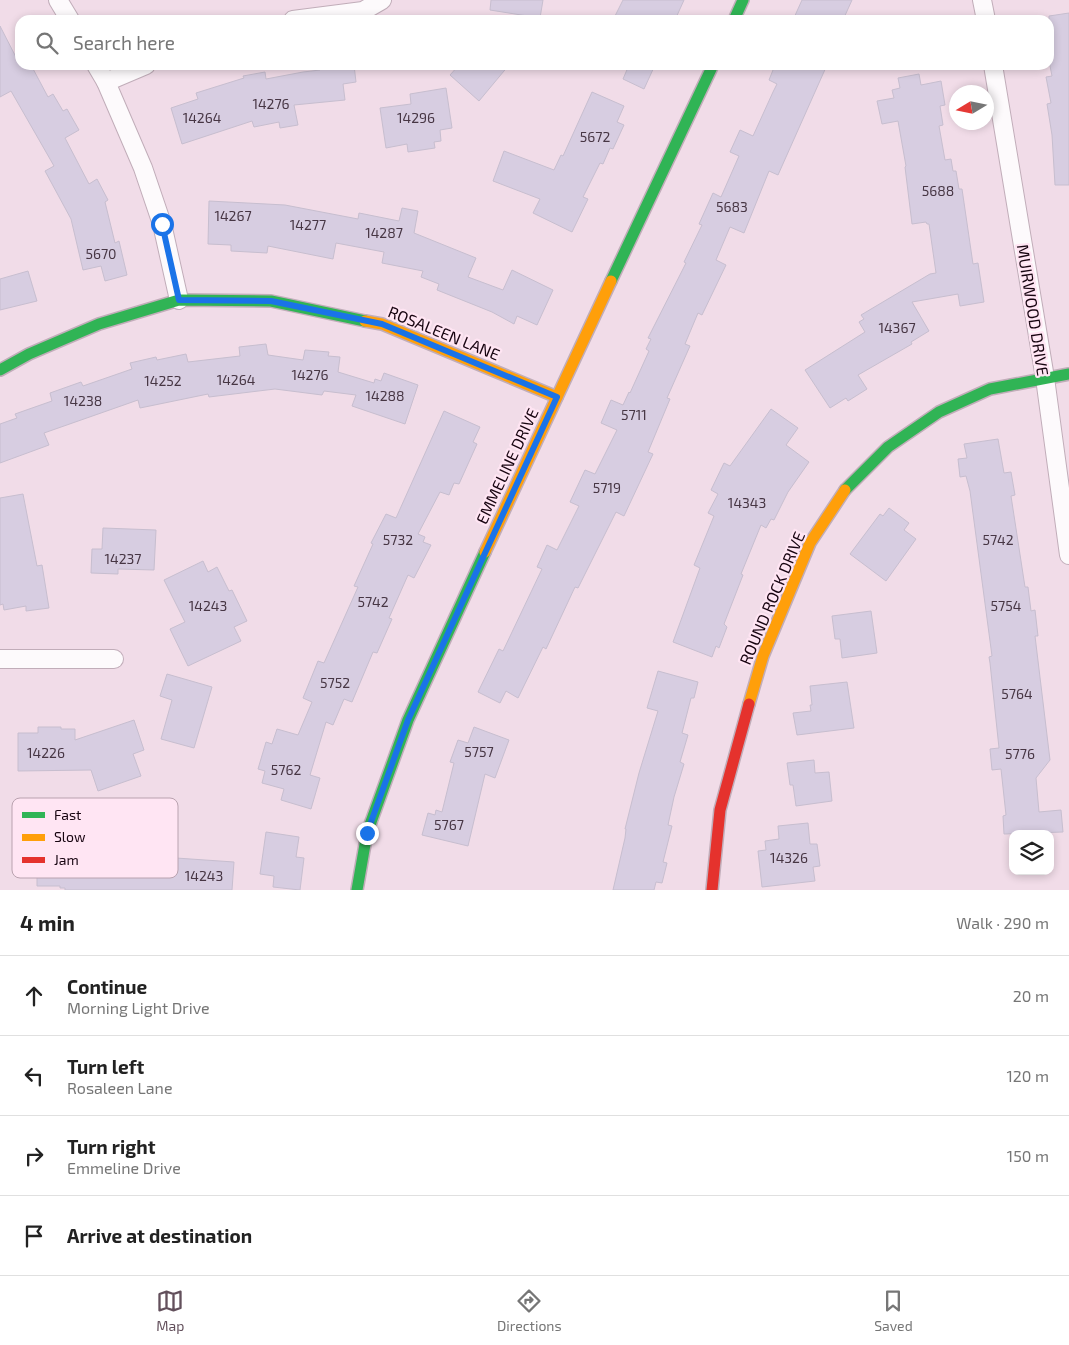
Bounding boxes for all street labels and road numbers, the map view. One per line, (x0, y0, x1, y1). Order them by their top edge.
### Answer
street label: MUIRWOOD DRIVE (1014, 243, 1053, 377)
street label: ROSALEEN LANE (385, 301, 503, 364)
street label: EMMELINE DRIVE (471, 405, 542, 527)
street label: ROUND ROCK DRIVE (735, 528, 808, 667)

